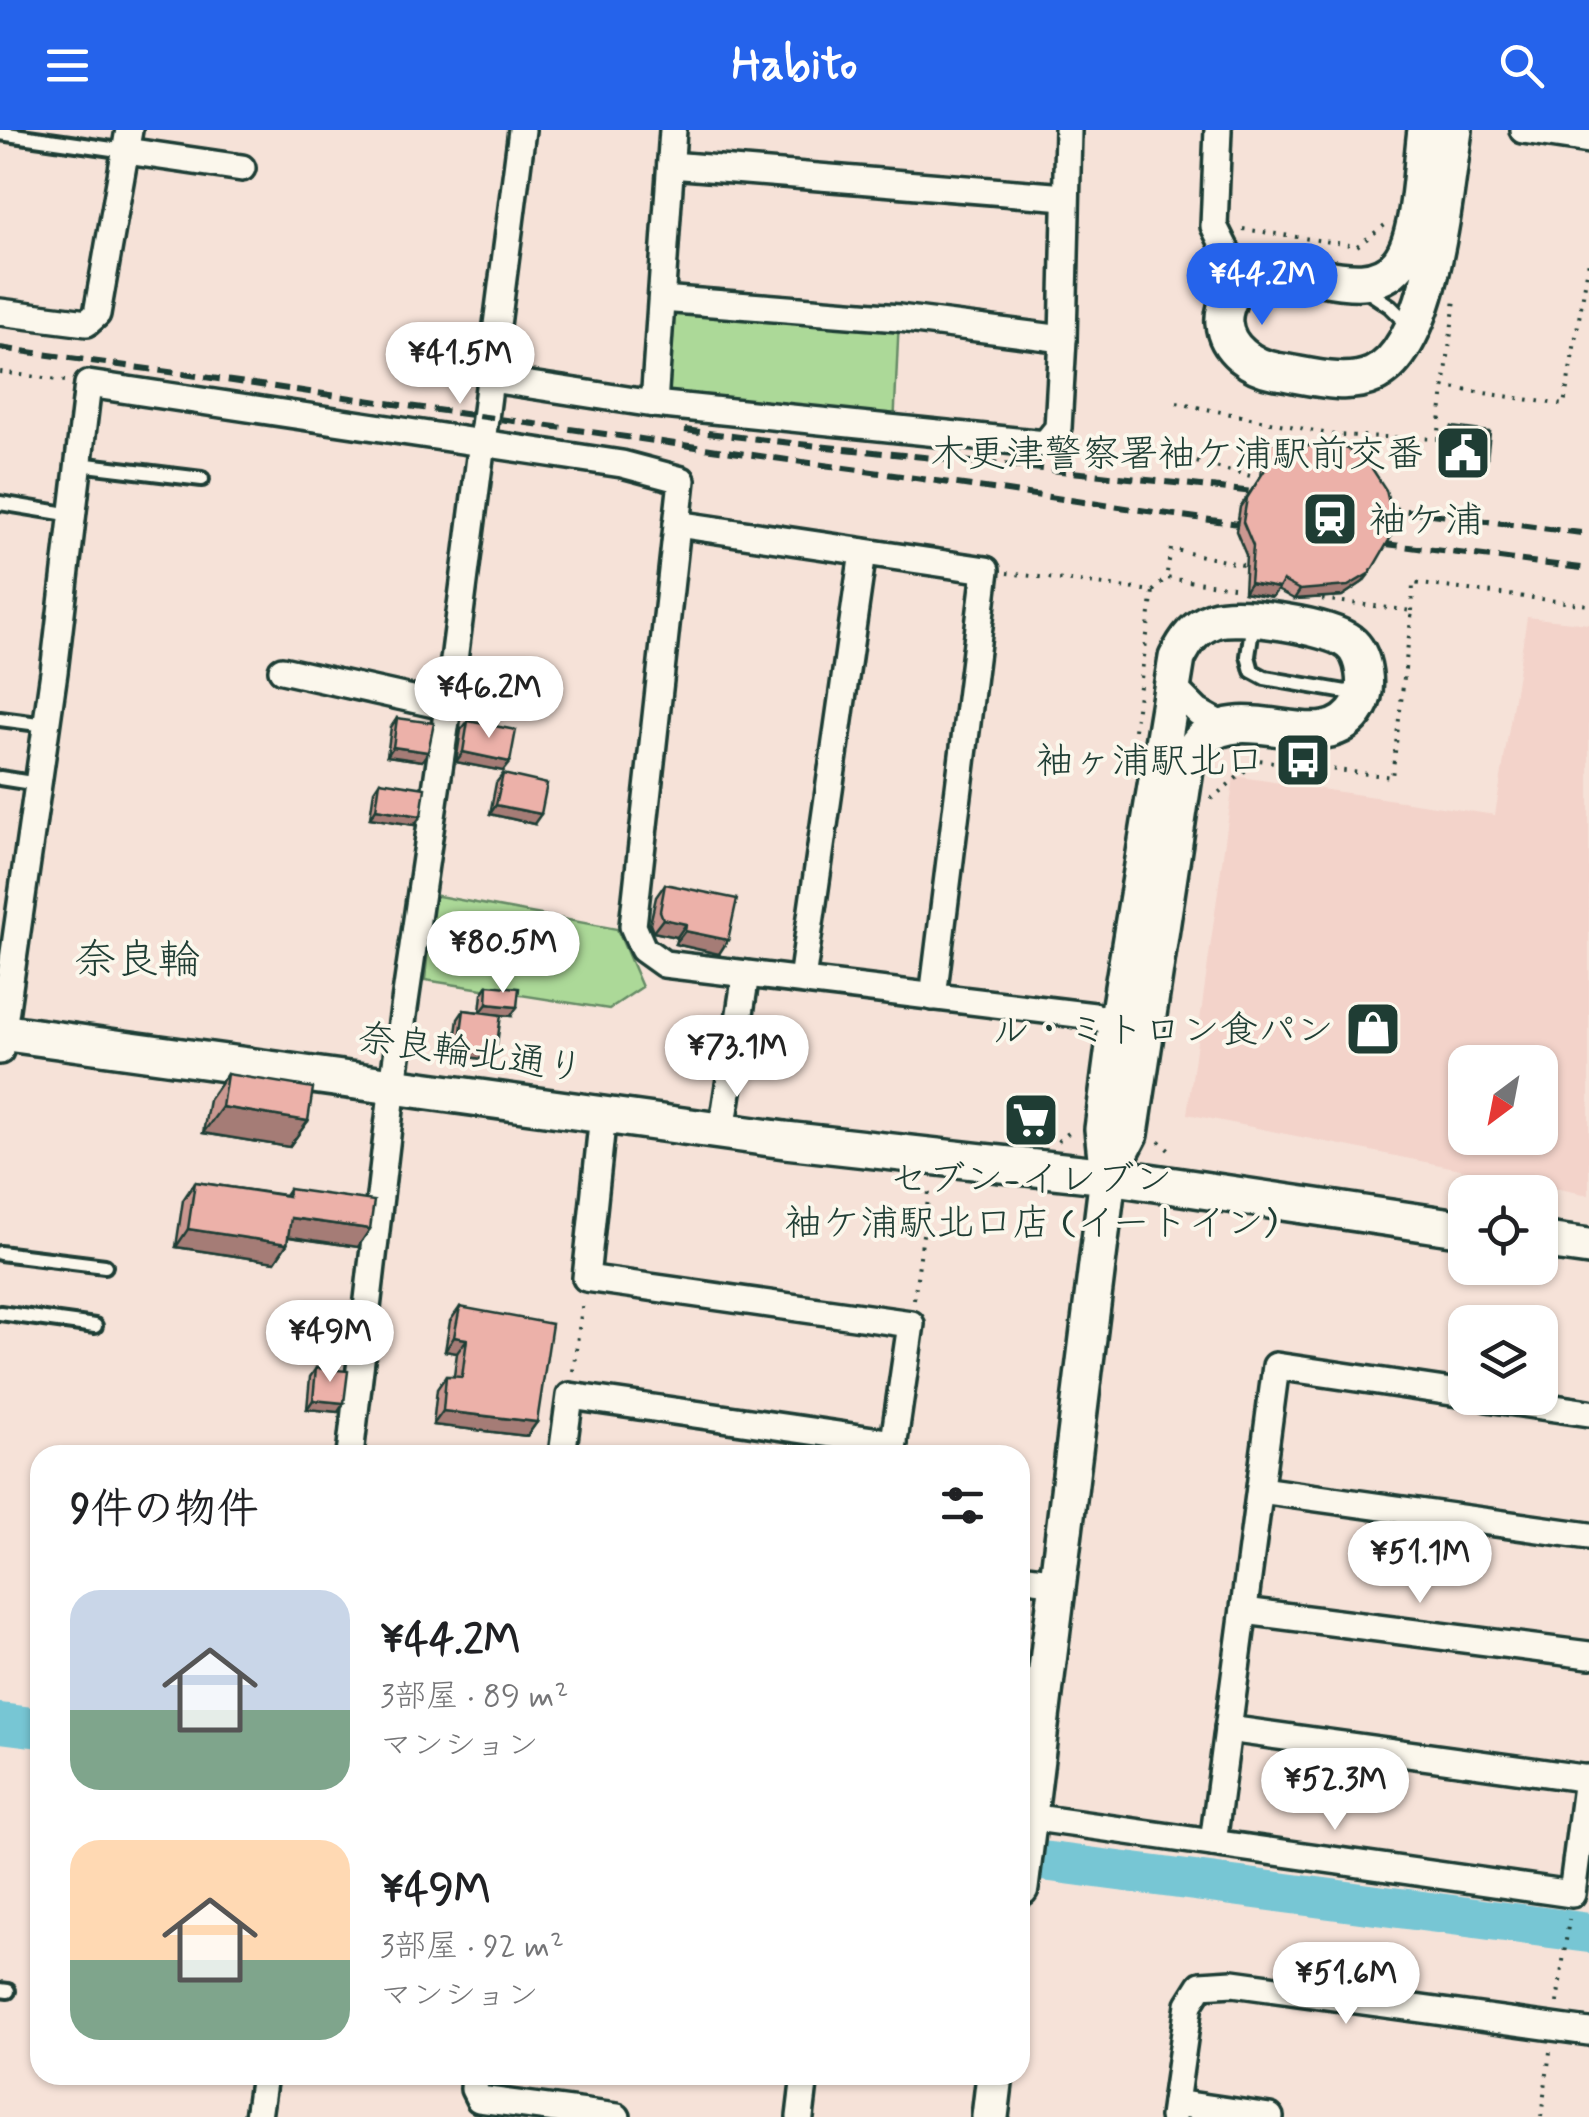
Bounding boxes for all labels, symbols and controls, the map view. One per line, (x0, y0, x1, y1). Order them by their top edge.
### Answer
text: Habito (732, 36, 857, 95)
icon: menu (40, 38, 95, 93)
icon: search (1494, 38, 1549, 93)
pin: ¥44.2M (1181, 243, 1343, 328)
text: ¥44.2M (1209, 254, 1315, 296)
pin: ¥41.5M (379, 322, 541, 407)
text: ¥41.5M (408, 333, 512, 375)
public building icon: 木更津警察署袖ケ浦駅前交番 (1433, 423, 1493, 483)
place label: 木更津警察署袖ケ浦駅前交番 (930, 431, 1424, 480)
station icon: 袖ケ浦 (1300, 489, 1360, 549)
place label: 袖ケ浦 (1369, 497, 1483, 546)
pin: ¥46.2M (408, 656, 570, 741)
text: ¥46.2M (436, 667, 542, 709)
bus stop icon: 袖ヶ浦駅北口 (1273, 730, 1333, 790)
place label: 袖ヶ浦駅北口 (1036, 738, 1264, 787)
pin: ¥80.5M (422, 911, 584, 996)
text: ¥80.5M (449, 922, 557, 964)
district label: 奈良輪 (74, 934, 200, 989)
shop icon: ル・ミトロン食パン (1343, 999, 1403, 1059)
place label: ル・ミトロン食パン (992, 1007, 1334, 1056)
street label: 奈良輪北通り (354, 1014, 587, 1095)
pin: ¥73.1M (656, 1015, 818, 1100)
text: ¥73.1M (687, 1026, 787, 1068)
north arrow (1448, 1045, 1558, 1155)
map controls (1448, 1045, 1558, 1415)
supermarket icon: セブン-イレブン 袖ケ浦駅北口店 (イートイン) (1001, 1090, 1061, 1150)
place label: セブン-イレブン 袖ケ浦駅北口店 (イートイン) (784, 1156, 1278, 1249)
button: locate (1448, 1175, 1558, 1285)
pin: ¥49M (271, 1300, 389, 1385)
button: layers (1448, 1305, 1558, 1415)
text: ¥49M (288, 1311, 372, 1353)
icon: filters (935, 1478, 990, 1533)
text: 9件の物件 (70, 1483, 259, 1538)
pin: ¥51.1M (1339, 1521, 1501, 1606)
text: ¥51.1M (1370, 1532, 1470, 1574)
text: ¥44.2M (380, 1614, 520, 1669)
icon: home (150, 1630, 270, 1750)
text: 3部屋 · 89 m² (380, 1676, 568, 1718)
text: マンション (380, 1725, 539, 1767)
pin: ¥52.3M (1254, 1748, 1416, 1833)
text: ¥52.3M (1283, 1759, 1387, 1801)
text: ¥49M (380, 1864, 491, 1919)
icon: home (150, 1880, 270, 2000)
text: 3部屋 · 92 m² (380, 1926, 564, 1968)
pin: ¥51.6M (1265, 1942, 1427, 2027)
text: ¥51.6M (1295, 1953, 1397, 1995)
text: マンション (380, 1975, 539, 2017)

